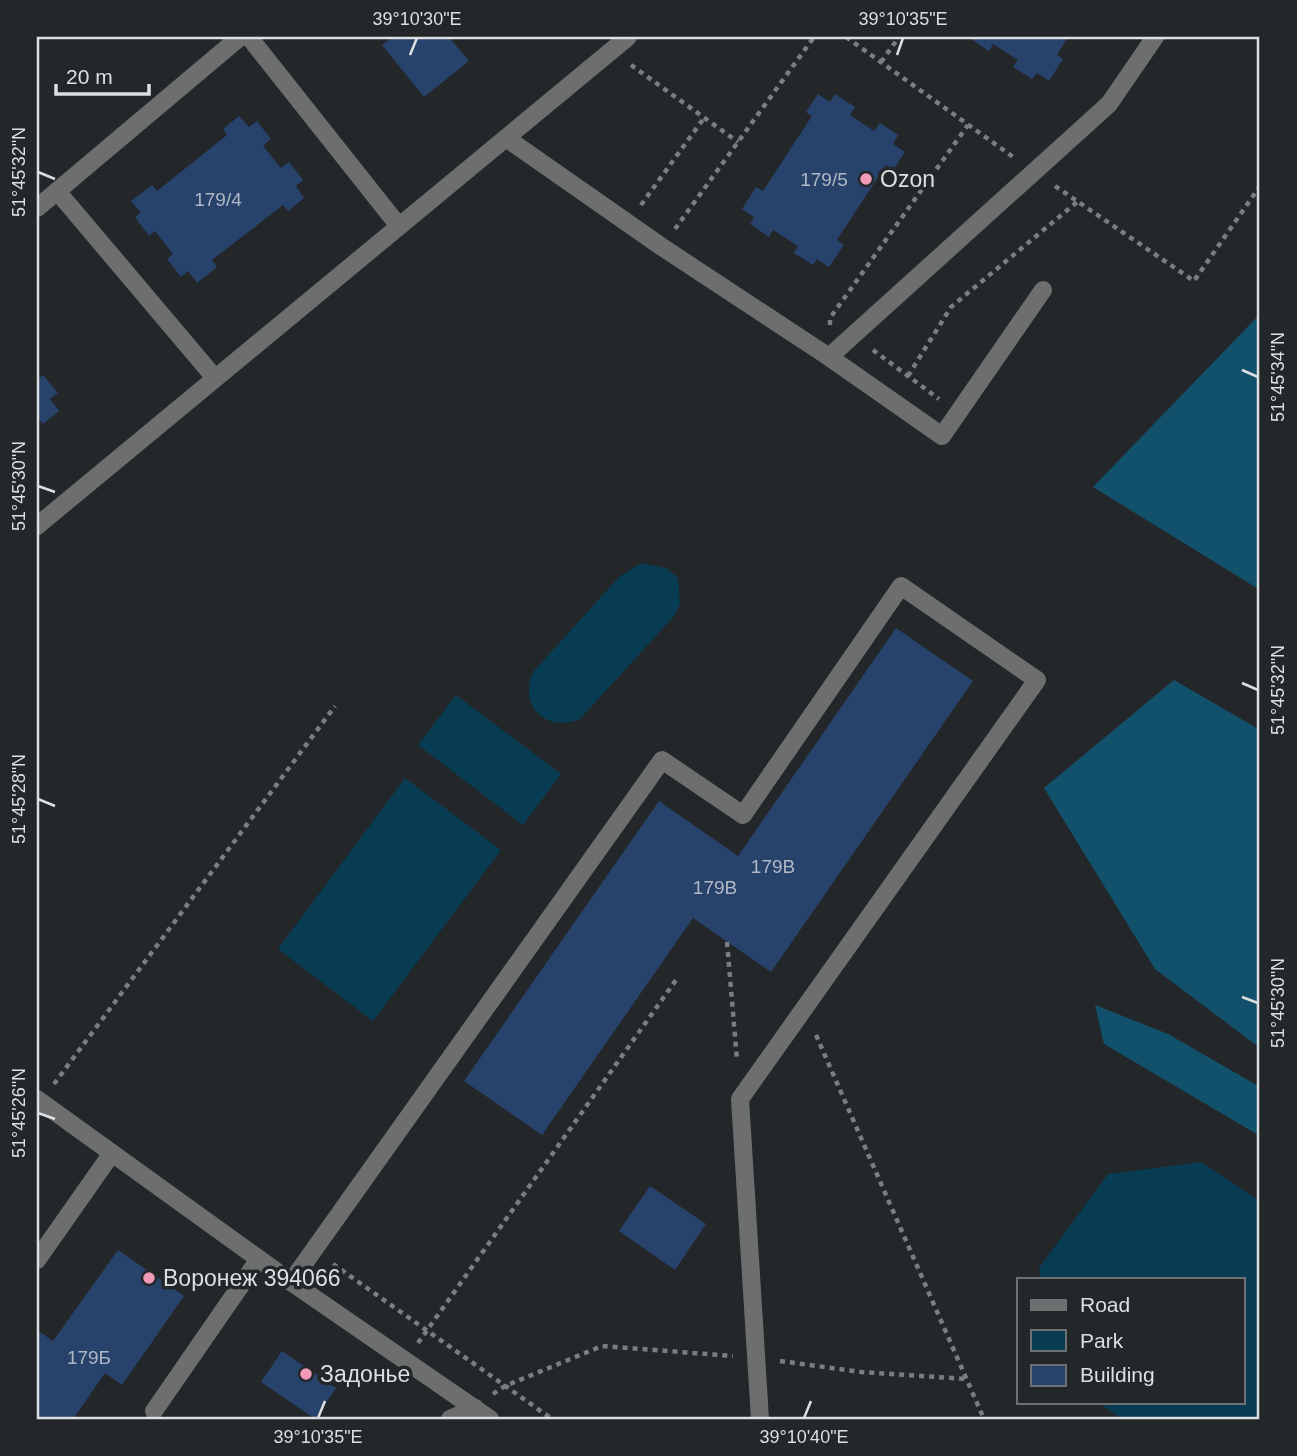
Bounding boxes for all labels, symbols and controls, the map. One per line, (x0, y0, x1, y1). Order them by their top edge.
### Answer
text: 39°10'30"E (372, 9, 462, 29)
text: 39°10'35"E (858, 9, 948, 29)
scale bar (56, 52, 149, 96)
text: 20 m (66, 65, 113, 88)
text: 51°45'32"N (9, 127, 29, 217)
place label: Ozon (880, 166, 935, 192)
house number: 179/5 (800, 169, 848, 190)
marker: Ozon (858, 171, 874, 187)
house number: 179/4 (194, 189, 242, 210)
text: 51°45'34"N (1268, 332, 1288, 422)
text: 51°45'30"N (9, 441, 29, 531)
text: 51°45'32"N (1268, 645, 1288, 735)
text: 51°45'28"N (9, 754, 29, 844)
house number: 179В (751, 856, 795, 877)
house number: 179В (693, 877, 737, 898)
text: 51°45'30"N (1268, 958, 1288, 1048)
text: 51°45'26"N (9, 1068, 29, 1158)
place label: Воронеж 394066 (163, 1265, 340, 1291)
marker: Воронеж 394066 (141, 1270, 157, 1286)
legend (1017, 1278, 1244, 1404)
text: Road (1080, 1293, 1130, 1316)
text: Park (1080, 1329, 1124, 1352)
house number: 179Б (67, 1347, 111, 1368)
place label: Задонье (320, 1361, 410, 1387)
text: Building (1080, 1363, 1155, 1386)
marker: Задонье (298, 1366, 314, 1382)
text: 39°10'35"E (273, 1427, 363, 1447)
text: 39°10'40"E (759, 1427, 849, 1447)

